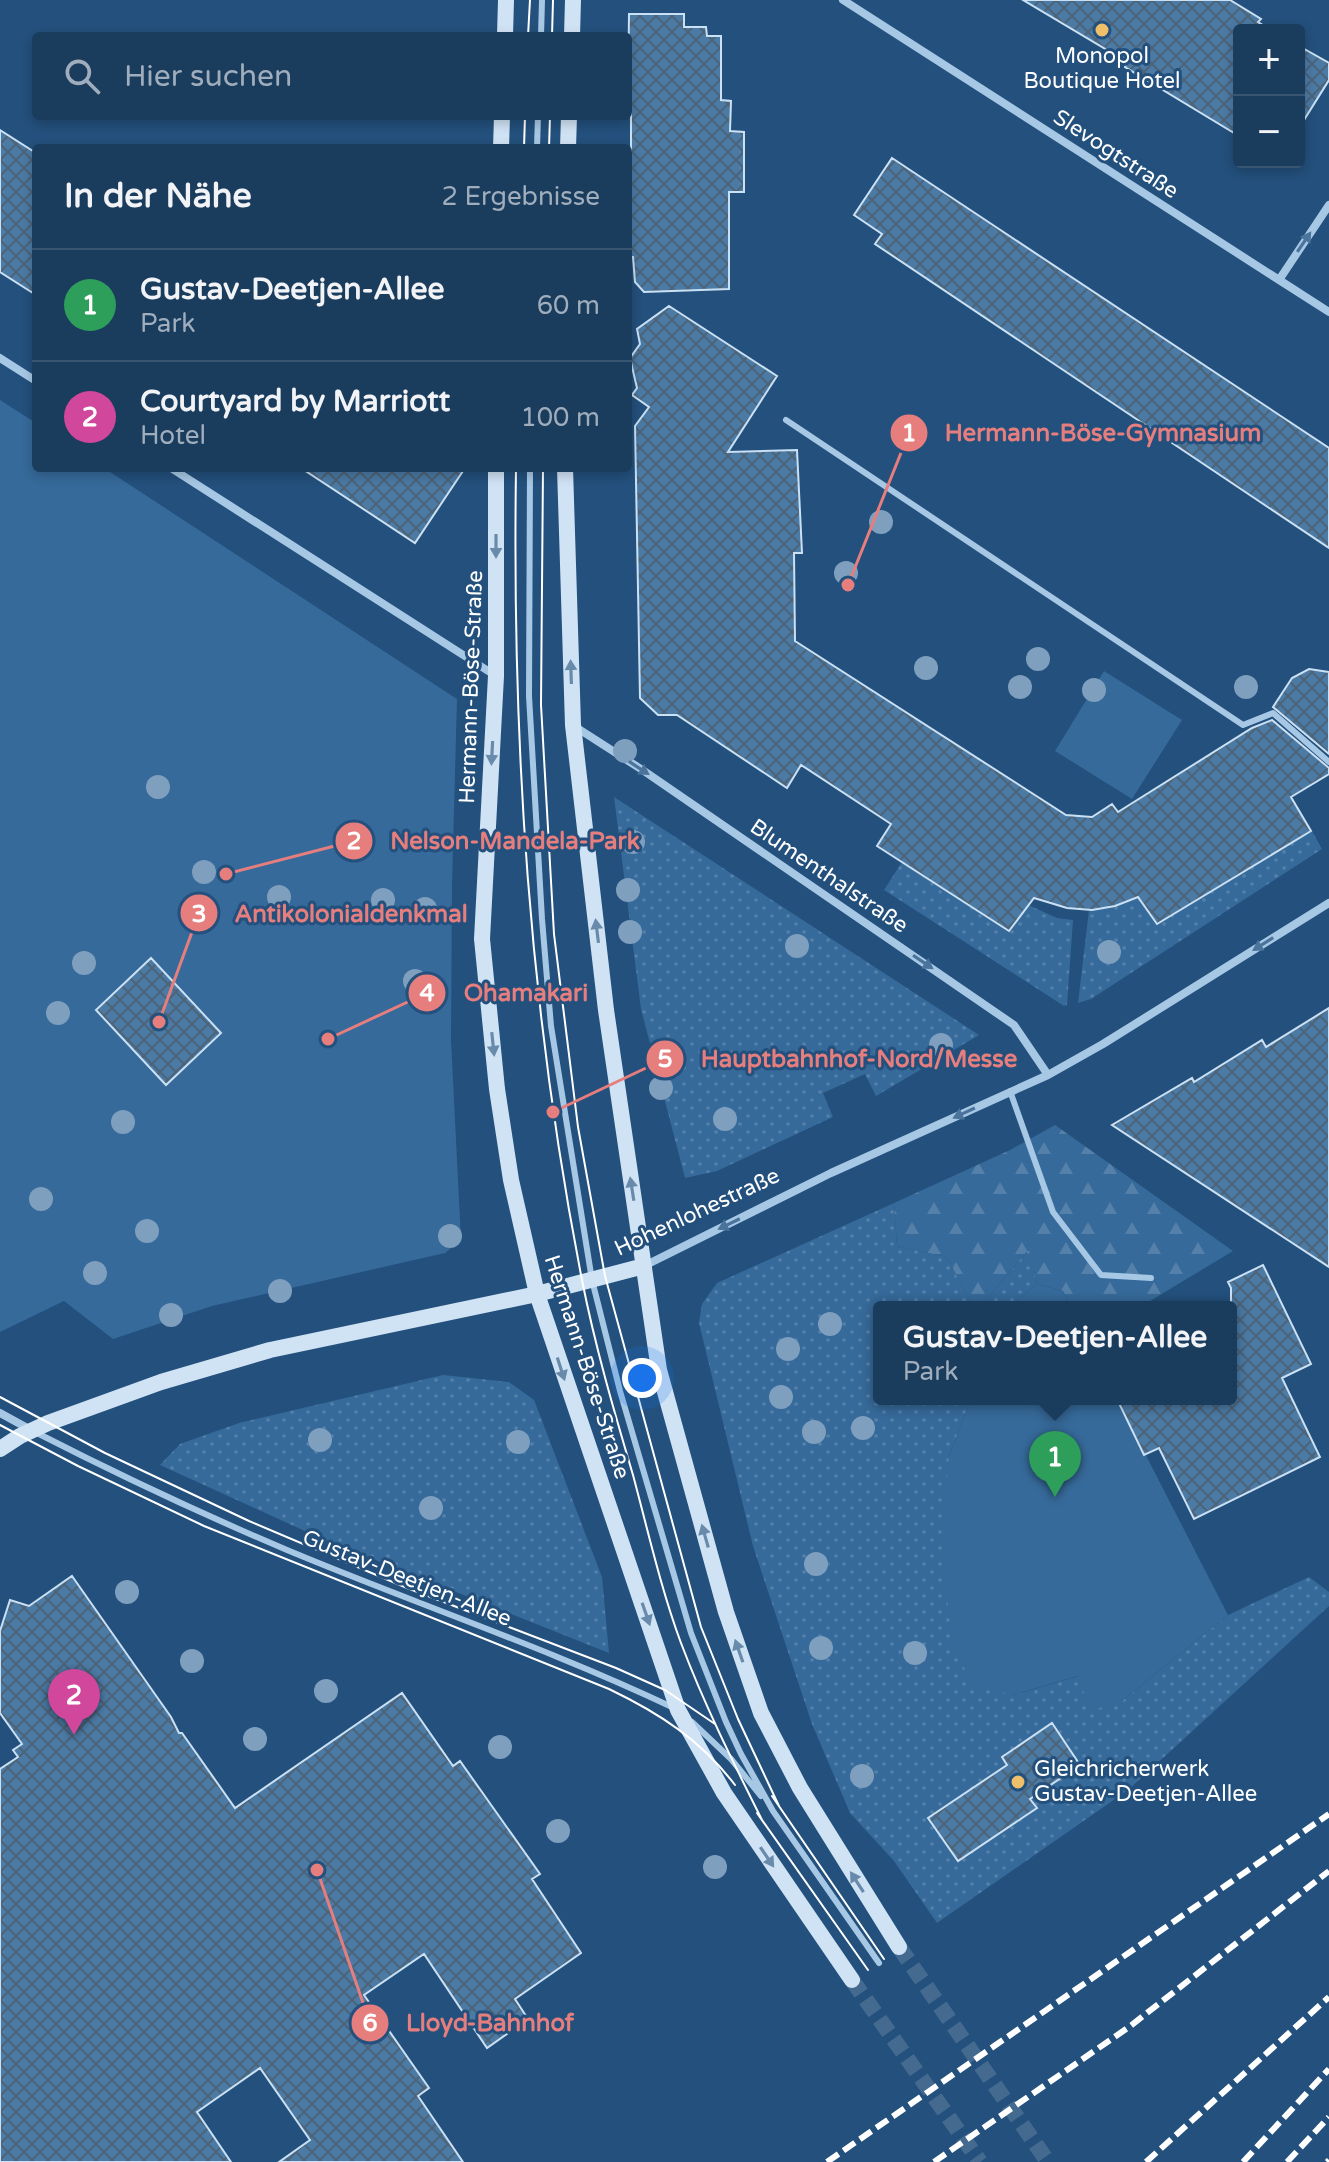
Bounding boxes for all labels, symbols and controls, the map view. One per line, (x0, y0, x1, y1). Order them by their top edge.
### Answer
marker: Monopol Boutique Hotel (1093, 21, 1111, 39)
map controls (1233, 24, 1305, 168)
button: + (1233, 24, 1305, 96)
search box (32, 32, 632, 120)
place label: Monopol Boutique Hotel (1023, 43, 1181, 94)
icon: search (60, 54, 104, 98)
text: Hier suchen (124, 58, 292, 95)
button: − (1233, 96, 1305, 168)
street label: Slevogtstraße (1049, 104, 1183, 204)
text: In der Nähe (64, 176, 252, 217)
text: 2 Ergebnisse (441, 181, 600, 212)
one-way arrow (1296, 232, 1311, 253)
text: Gustav-Deetjen-Allee (140, 271, 444, 308)
text: 1 (82, 290, 98, 321)
text: 60 m (537, 290, 600, 321)
text: Park (140, 308, 196, 339)
text: Courtyard by Marriott (140, 383, 450, 420)
text: 2 (82, 402, 98, 433)
text: 100 m (520, 402, 600, 433)
callout: Hermann-Böse-Gymnasium (889, 409, 1278, 457)
text: 1 (901, 419, 917, 448)
text: Hermann-Böse-Gymnasium (945, 419, 1261, 448)
text: Hotel (140, 420, 206, 451)
one-way arrow (490, 534, 502, 559)
street label: Hermann-Böse-Straße (454, 570, 488, 804)
one-way arrow (564, 659, 577, 684)
one-way arrow (485, 741, 498, 766)
one-way arrow (628, 760, 650, 774)
street label: Blumenthalstraße (745, 814, 913, 938)
callout: Nelson-Mandela-Park (334, 817, 656, 865)
text: 2 (346, 827, 362, 856)
text: Nelson-Mandela-Park (390, 827, 640, 856)
callout: Antikolonialdenkmal (179, 889, 484, 937)
text: 3 (191, 900, 207, 929)
text: Antikolonialdenkmal (234, 900, 468, 929)
one-way arrow (590, 918, 603, 943)
one-way arrow (1252, 936, 1274, 950)
one-way arrow (912, 954, 933, 969)
callout: Ohamakari (407, 969, 604, 1017)
text: 4 (419, 979, 435, 1008)
text: Ohamakari (464, 979, 588, 1008)
one-way arrow (486, 1032, 499, 1057)
callout: Hauptbahnhof-Nord/Messe (645, 1035, 1033, 1083)
text: 5 (657, 1045, 673, 1074)
text: Hauptbahnhof-Nord/Messe (701, 1045, 1018, 1074)
one-way arrow (952, 1106, 976, 1119)
street label: Hohenlohestraße (610, 1162, 784, 1262)
one-way arrow (625, 1176, 638, 1201)
one-way arrow (717, 1217, 740, 1230)
street label: Hermann-Böse-Straße (539, 1252, 635, 1482)
popup (873, 1301, 1237, 1405)
text: Gustav-Deetjen-Allee (903, 1319, 1207, 1356)
text: Park (903, 1356, 958, 1387)
one-way arrow (556, 1357, 568, 1381)
your location (622, 1358, 662, 1398)
pin: 1 (1029, 1431, 1081, 1497)
street label: Gustav-Deetjen-Allee (299, 1524, 515, 1632)
one-way arrow (698, 1524, 711, 1548)
one-way arrow (640, 1603, 652, 1627)
one-way arrow (733, 1639, 745, 1663)
pin: 2 (48, 1669, 100, 1735)
place label: Gleichricherwerk Gustav-Deetjen-Allee (1034, 1756, 1257, 1807)
marker: Gleichricherwerk Gustav-Deetjen-Allee (1009, 1773, 1027, 1791)
one-way arrow (760, 1847, 775, 1868)
one-way arrow (851, 1871, 865, 1893)
callout: Lloyd-Bahnhof (350, 1999, 590, 2047)
text: 6 (362, 2009, 378, 2038)
text: Lloyd-Bahnhof (406, 2009, 575, 2038)

